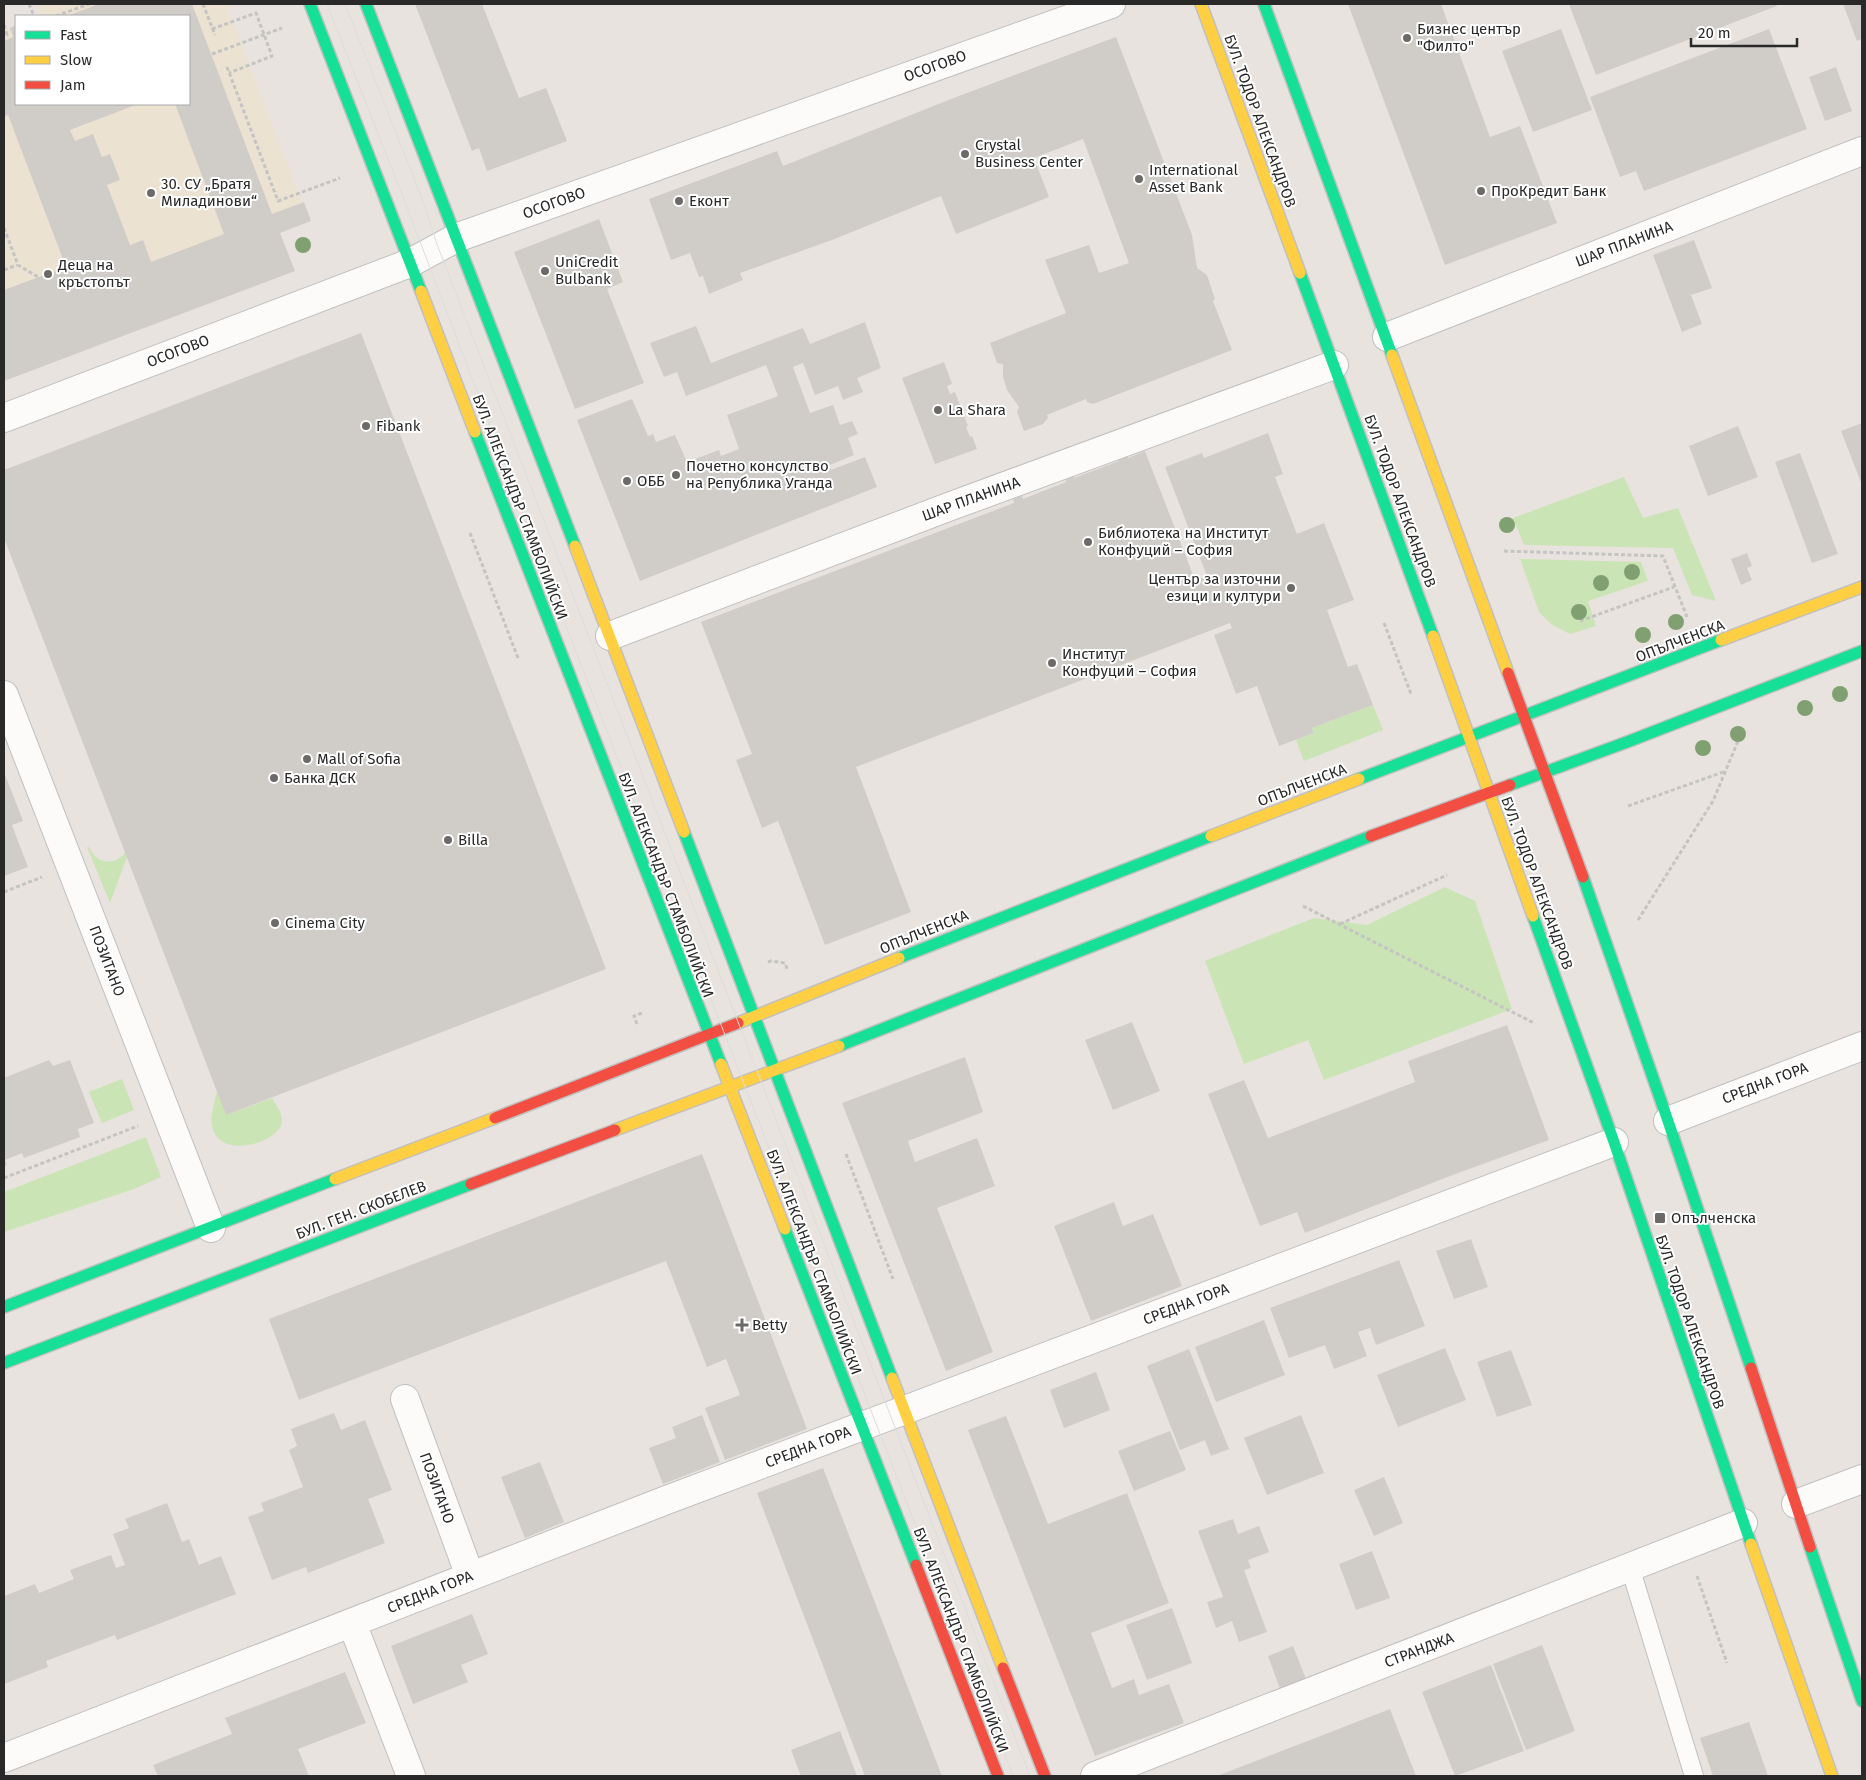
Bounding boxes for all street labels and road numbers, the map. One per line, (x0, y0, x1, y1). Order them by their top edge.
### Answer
street label: БУЛ. ТОДОР АЛЕКСАНДРОВ (1220, 32, 1300, 210)
street label: ОСОГОВО (901, 46, 969, 86)
street label: ОСОГОВО (520, 183, 588, 223)
street label: ШАР ПЛАНИНА (1573, 217, 1676, 271)
street label: ОСОГОВО (144, 331, 212, 371)
street label: БУЛ. АЛЕКСАНДЪР СТАМБОЛИЙСКИ (469, 392, 571, 622)
street label: БУЛ. ТОДОР АЛЕКСАНДРОВ (1360, 412, 1440, 590)
street label: ШАР ПЛАНИНА (920, 473, 1023, 525)
street label: ОПЪЛЧЕНСКА (1633, 616, 1727, 666)
street label: ОПЪЛЧЕНСКА (1255, 760, 1349, 810)
street label: БУЛ. АЛЕКСАНДЪР СТАМБОЛИЙСКИ (615, 770, 717, 1000)
street label: БУЛ. ТОДОР АЛЕКСАНДРОВ (1497, 794, 1577, 972)
street label: ОПЪЛЧЕНСКА (877, 906, 971, 958)
street label: ПОЗИТАНО (85, 923, 129, 999)
street label: СРЕДНА ГОРА (1719, 1058, 1811, 1108)
street label: БУЛ. АЛЕКСАНДЪР СТАМБОЛИЙСКИ (763, 1147, 865, 1377)
street label: БУЛ. ГЕН. СКОБЕЛЕВ (293, 1177, 429, 1243)
street label: БУЛ. ТОДОР АЛЕКСАНДРОВ (1652, 1233, 1728, 1411)
street label: СРЕДНА ГОРА (1140, 1279, 1232, 1329)
street label: СРЕДНА ГОРА (762, 1422, 854, 1472)
street label: ПОЗИТАНО (416, 1450, 458, 1526)
street label: БУЛ. АЛЕКСАНДЪР СТАМБОЛИЙСКИ (910, 1525, 1012, 1755)
street label: СРЕДНА ГОРА (385, 1567, 476, 1617)
street label: СТРАНДЖА (1382, 1628, 1457, 1671)

